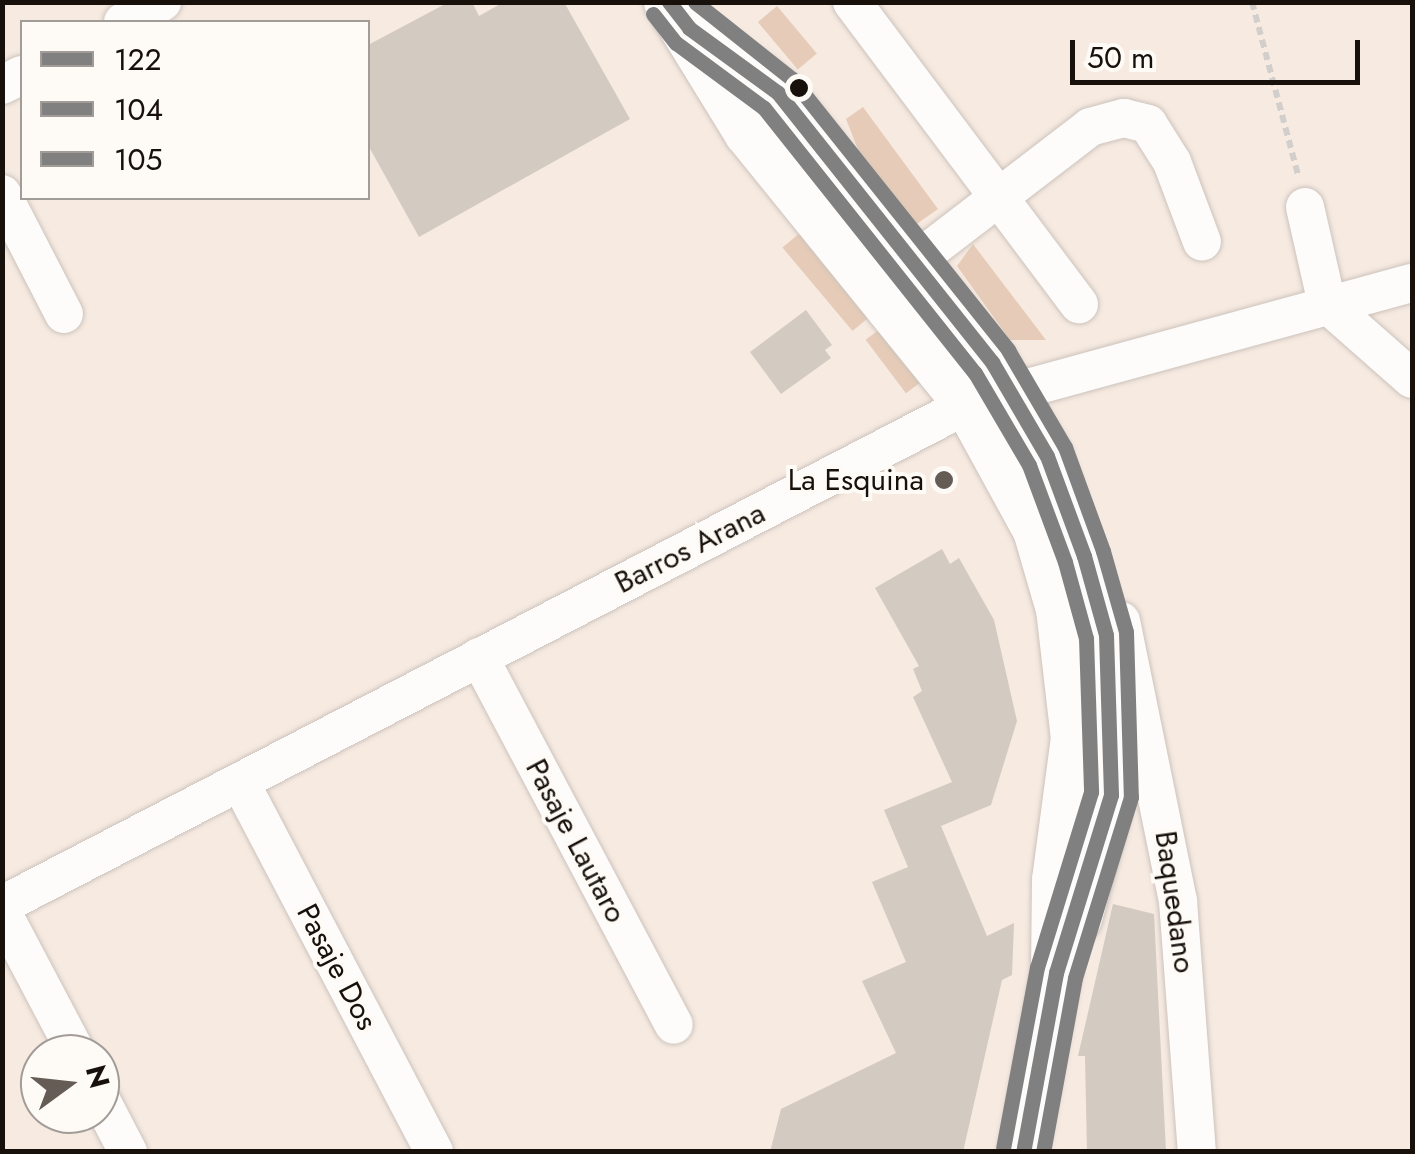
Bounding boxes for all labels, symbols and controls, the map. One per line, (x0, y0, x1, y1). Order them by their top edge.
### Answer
legend (20, 20, 370, 200)
scale bar (1075, 20, 1365, 82)
text: 50 m (1087, 36, 1154, 79)
text: 122 (114, 38, 162, 81)
unlabelled marker (789, 78, 809, 98)
text: 104 (114, 88, 163, 131)
text: 105 (114, 138, 162, 181)
place label: La Esquina (788, 462, 924, 498)
marker: La Esquina (933, 469, 955, 491)
street label: Barros Arana (609, 495, 771, 601)
street label: Pasaje Lautaro (518, 753, 634, 929)
street label: Baquedano (1147, 829, 1203, 975)
street label: Pasaje Dos (289, 898, 385, 1036)
north arrow (20, 1034, 120, 1134)
text: N (75, 1061, 120, 1093)

